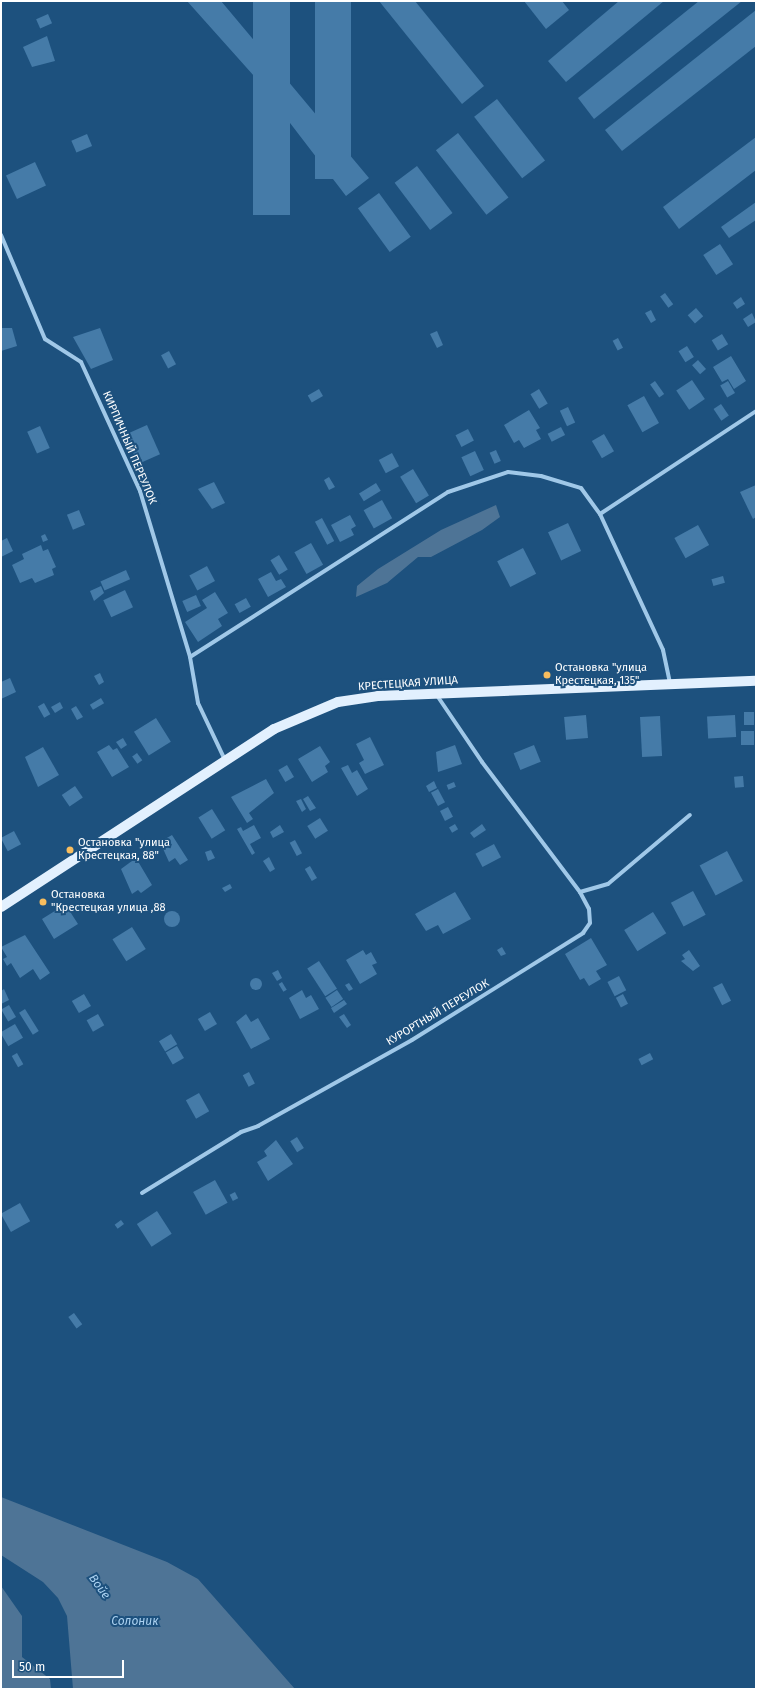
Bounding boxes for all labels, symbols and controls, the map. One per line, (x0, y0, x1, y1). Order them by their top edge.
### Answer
street label: КИРПИЧНЫЙ ПЕРЕУЛОК (99, 389, 159, 507)
place label: Остановка "улица Крестецкая, 135" (555, 662, 647, 688)
marker: Остановка "улица Крестецкая, 135" (542, 670, 552, 680)
street label: КРЕСТЕЦКАЯ УЛИЦА (358, 674, 458, 694)
place label: Остановка "улица Крестецкая, 88" (78, 837, 170, 863)
marker: Остановка "улица Крестецкая, 88" (65, 845, 75, 855)
place label: Остановка "Крестецкая улица ,88 (51, 889, 166, 915)
marker: Остановка "Крестецкая улица ,88 (38, 897, 48, 907)
street label: КУРОРТНЫЙ ПЕРЕУЛОК (384, 977, 492, 1049)
water label: Войе (85, 1572, 113, 1602)
water label: Солоник (111, 1615, 159, 1629)
scale bar (14, 1652, 126, 1678)
text: 50 m (19, 1660, 45, 1674)

